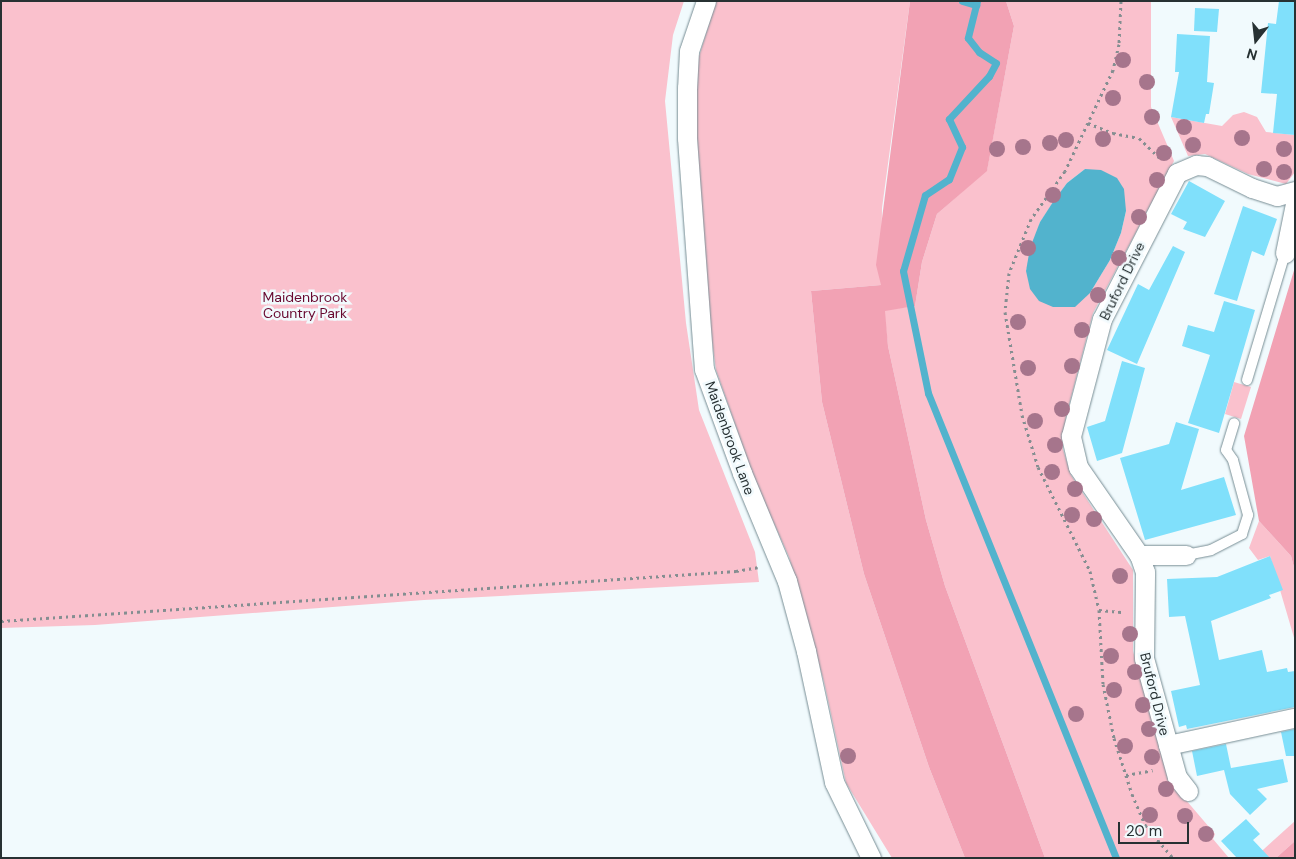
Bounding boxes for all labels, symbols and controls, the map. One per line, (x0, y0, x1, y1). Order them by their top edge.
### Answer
north arrow (1231, 15, 1281, 65)
text: N (1244, 44, 1259, 64)
street label: Bruford Drive (1096, 239, 1148, 323)
park label: Maidenbrook Country Park (263, 289, 347, 322)
street label: Maidenbrook Lane (702, 379, 758, 497)
street label: Bruford Drive (1137, 651, 1173, 737)
scale bar (1121, 812, 1192, 844)
text: 20 m (1126, 821, 1162, 841)

